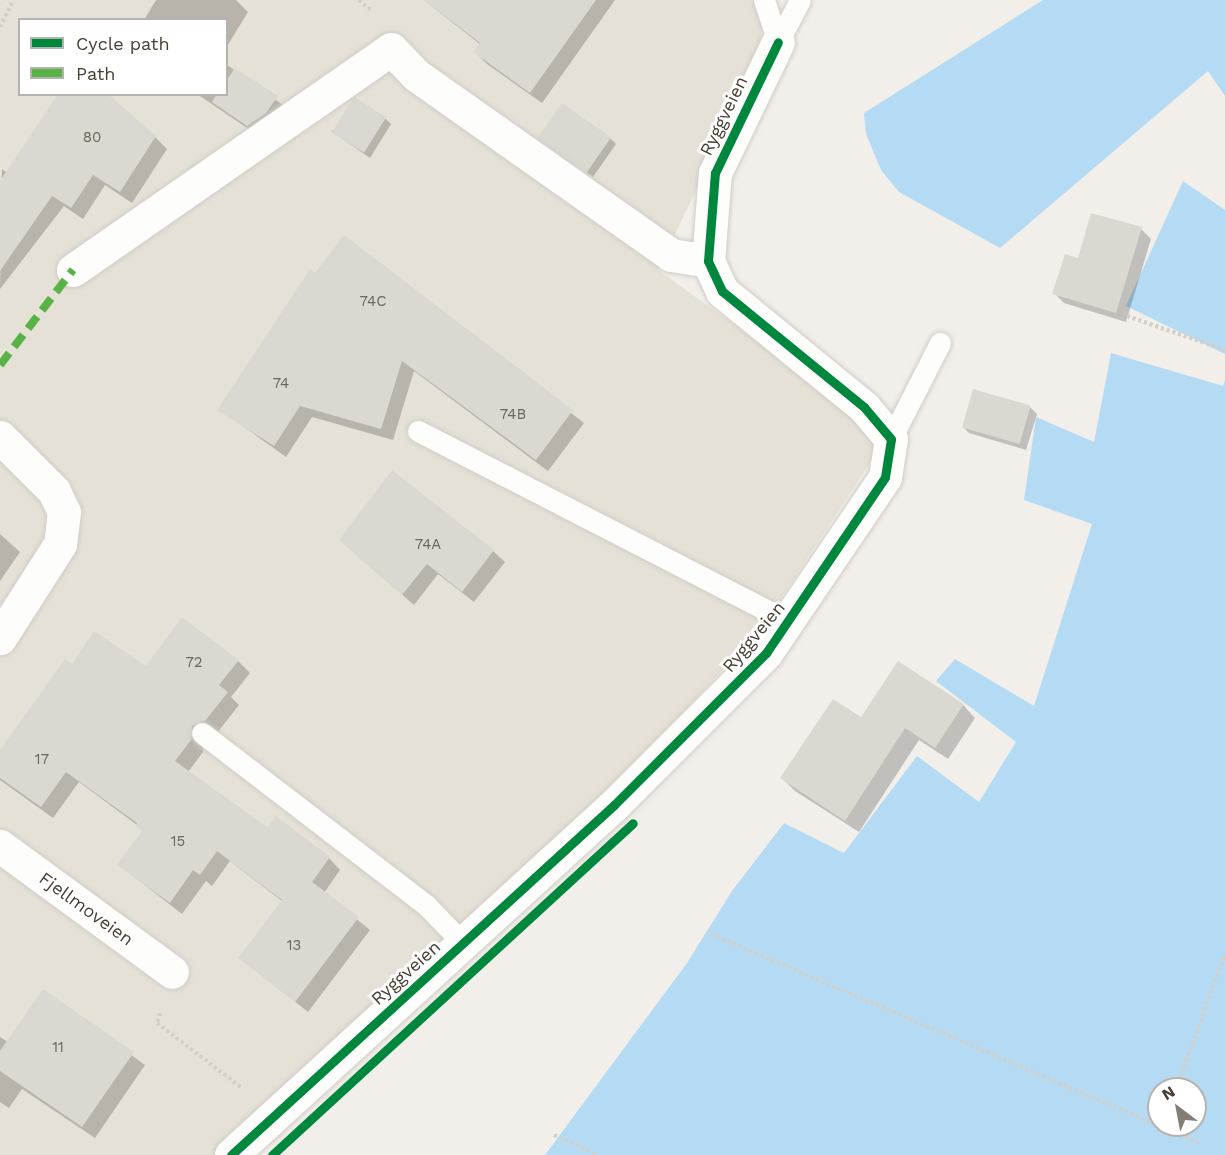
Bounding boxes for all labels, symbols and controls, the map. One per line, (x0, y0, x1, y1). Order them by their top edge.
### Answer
legend (18, 18, 228, 96)
text: Cycle path (76, 33, 170, 54)
text: Path (76, 63, 116, 84)
street label: Ryggveien (695, 73, 753, 159)
house number: 80 (83, 129, 101, 147)
house number: 74C (360, 293, 386, 311)
house number: 74 (273, 375, 289, 393)
house number: 74B (500, 406, 526, 424)
house number: 74A (415, 536, 441, 554)
street label: Ryggveien (718, 597, 790, 677)
house number: 72 (185, 654, 203, 672)
house number: 17 (35, 751, 49, 769)
house number: 15 (171, 833, 185, 851)
street label: Fjellmoveien (35, 868, 137, 950)
street label: Ryggveien (367, 936, 445, 1010)
house number: 13 (287, 937, 301, 955)
house number: 11 (52, 1039, 64, 1057)
north arrow (1147, 1077, 1207, 1137)
text: N (1158, 1082, 1178, 1104)

